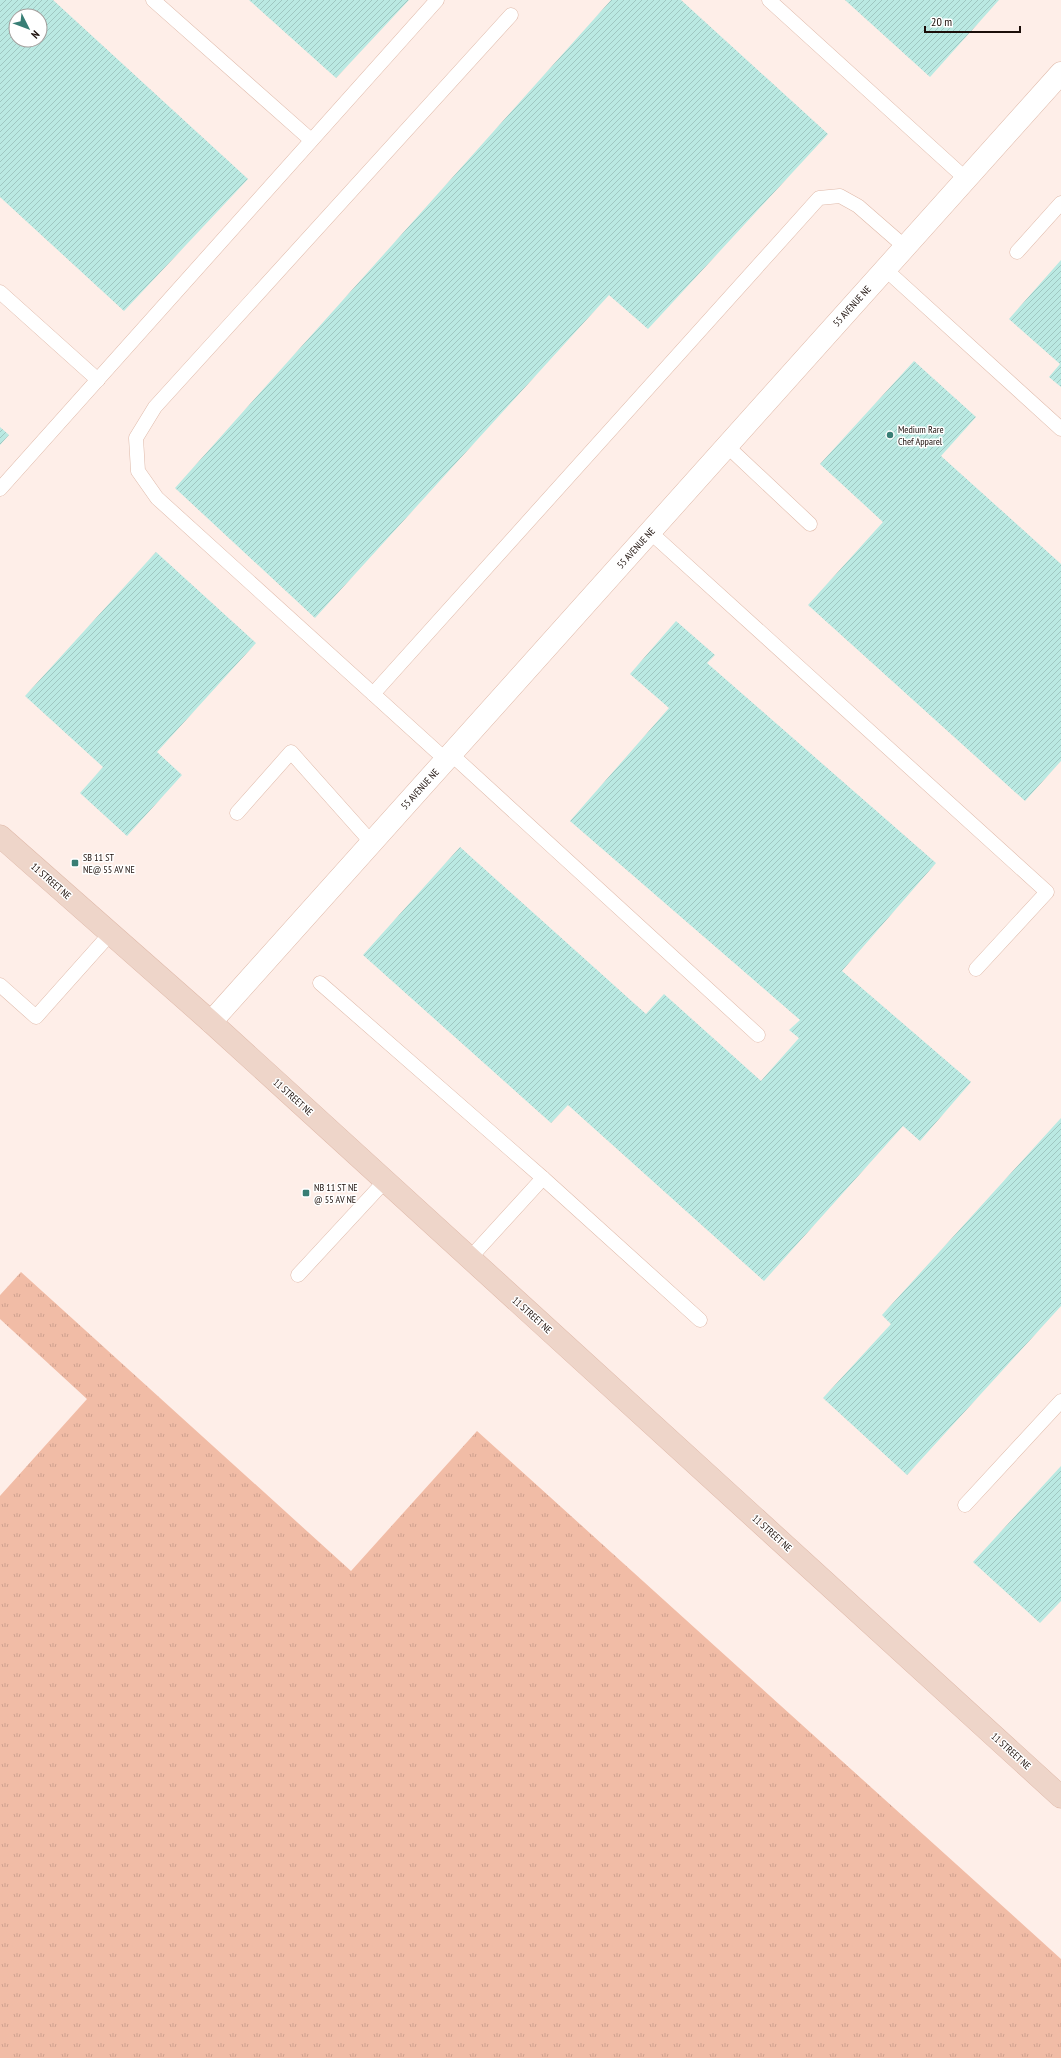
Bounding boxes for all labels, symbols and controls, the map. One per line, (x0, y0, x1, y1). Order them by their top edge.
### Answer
north arrow (8, 8, 48, 48)
scale bar (925, 8, 1020, 34)
text: 20 m (931, 14, 952, 29)
text: N (28, 28, 43, 42)
street label: 55 AVENUE NE (830, 283, 874, 329)
place label: Medium Rare Chef Apparel (898, 423, 944, 448)
marker: Medium Rare Chef Apparel (885, 430, 895, 440)
street label: 55 AVENUE NE (614, 525, 658, 571)
street label: 55 AVENUE NE (398, 766, 442, 812)
place label: SB 11 ST NE@ 55 AV NE (83, 851, 135, 876)
marker: SB 11 ST NE@ 55 AV NE (70, 858, 80, 868)
street label: 11 STREET NE (28, 860, 74, 902)
street label: 11 STREET NE (270, 1076, 316, 1118)
place label: NB 11 ST NE @ 55 AV NE (314, 1181, 358, 1206)
marker: NB 11 ST NE @ 55 AV NE (301, 1188, 311, 1198)
street label: 11 STREET NE (509, 1294, 555, 1336)
street label: 11 STREET NE (749, 1512, 795, 1554)
street label: 11 STREET NE (988, 1730, 1034, 1772)

